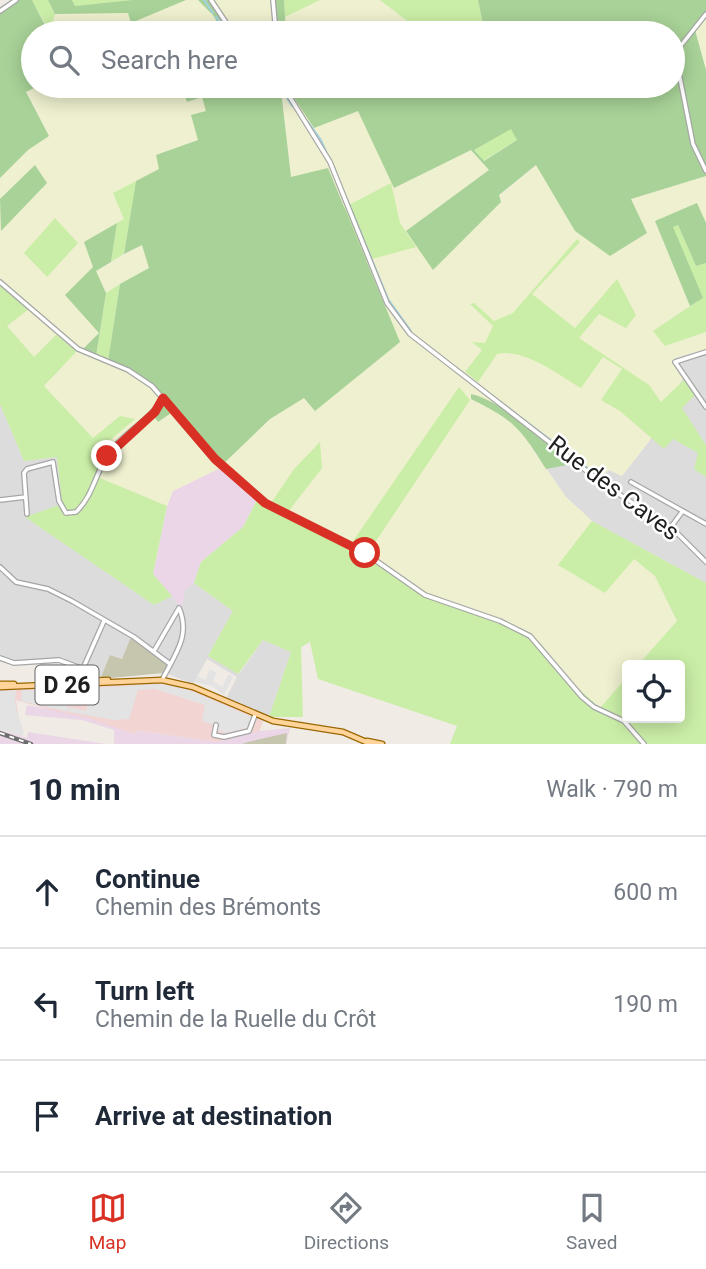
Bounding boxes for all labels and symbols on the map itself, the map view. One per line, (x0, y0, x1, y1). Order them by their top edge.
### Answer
street label: Rue des Caves (543, 430, 685, 546)
route end (91, 440, 122, 471)
route start (349, 537, 380, 568)
road number: D 26 (36, 666, 98, 705)

